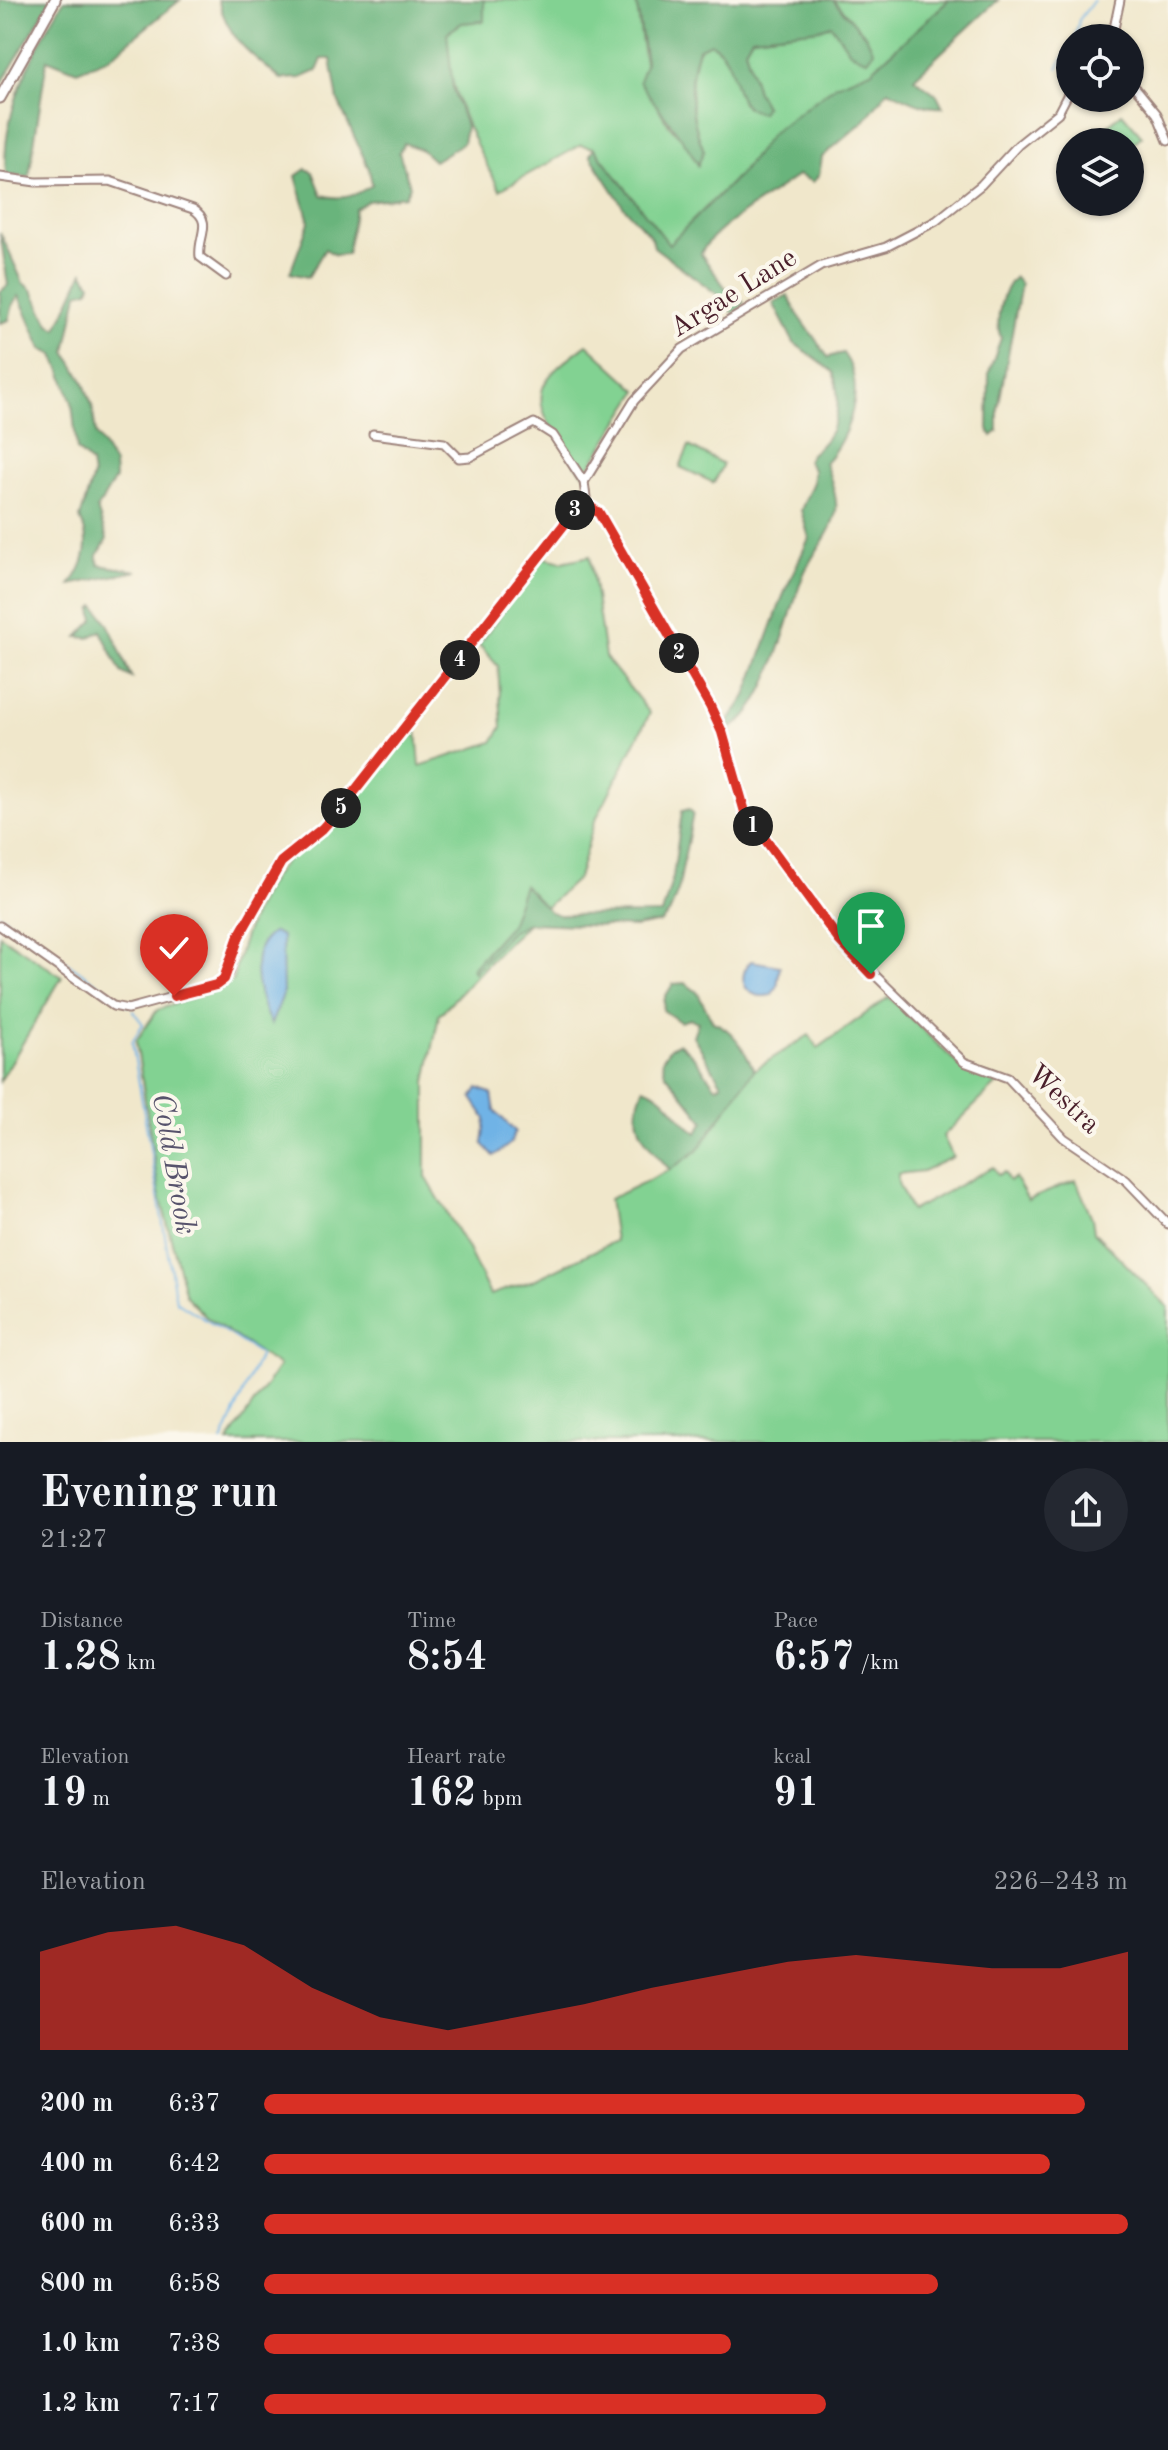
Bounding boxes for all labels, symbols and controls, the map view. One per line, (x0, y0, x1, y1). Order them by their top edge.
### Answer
map controls (1056, 24, 1144, 216)
button: locate (1056, 24, 1144, 112)
button: layers (1056, 128, 1144, 216)
street label: Argae Lane (666, 244, 802, 344)
pin: 3 (555, 490, 595, 530)
text: 3 (569, 499, 581, 521)
pin: 2 (659, 633, 699, 673)
pin: 4 (440, 640, 480, 680)
text: 2 (673, 642, 685, 664)
text: 4 (454, 649, 466, 671)
pin: 5 (321, 788, 361, 828)
text: 5 (335, 797, 347, 819)
pin: 1 (733, 806, 773, 846)
text: 1 (747, 815, 759, 837)
pin (837, 892, 905, 974)
icon: arrive (849, 904, 893, 948)
pin (140, 914, 208, 996)
icon: check (152, 926, 196, 970)
street label: Westra (1022, 1060, 1105, 1140)
water label: Cold Brook (146, 1091, 200, 1237)
button: share (1044, 1468, 1128, 1552)
text: Evening run (40, 1472, 278, 1516)
text: 21:27 (40, 1527, 108, 1553)
text: Distance (40, 1610, 123, 1632)
text: Time (407, 1610, 456, 1632)
text: Pace (773, 1610, 818, 1632)
text: 1.28 (40, 1639, 121, 1679)
text: 8:54 (407, 1639, 487, 1679)
text: 6:57 (773, 1639, 854, 1679)
text: km (121, 1652, 156, 1674)
text: /km (854, 1652, 899, 1674)
text: Elevation (40, 1746, 130, 1768)
text: Heart rate (407, 1746, 506, 1768)
text: kcal (773, 1746, 811, 1768)
text: 19 (40, 1775, 86, 1815)
text: 162 (407, 1775, 476, 1815)
text: 91 (773, 1775, 820, 1815)
text: m (86, 1788, 110, 1810)
text: bpm (476, 1788, 523, 1810)
text: Elevation (40, 1869, 146, 1895)
text: 226–243 m (993, 1869, 1128, 1895)
text: 200 m (40, 2091, 113, 2117)
text: 6:37 (168, 2091, 221, 2117)
text: 400 m (40, 2151, 113, 2177)
text: 6:42 (168, 2151, 221, 2177)
text: 600 m (40, 2211, 113, 2237)
text: 6:33 (168, 2211, 221, 2237)
text: 800 m (40, 2271, 113, 2297)
text: 6:58 (168, 2271, 221, 2297)
text: 1.0 km (40, 2331, 120, 2357)
text: 7:38 (168, 2331, 221, 2357)
text: 1.2 km (40, 2391, 120, 2417)
text: 7:17 (168, 2391, 221, 2417)

